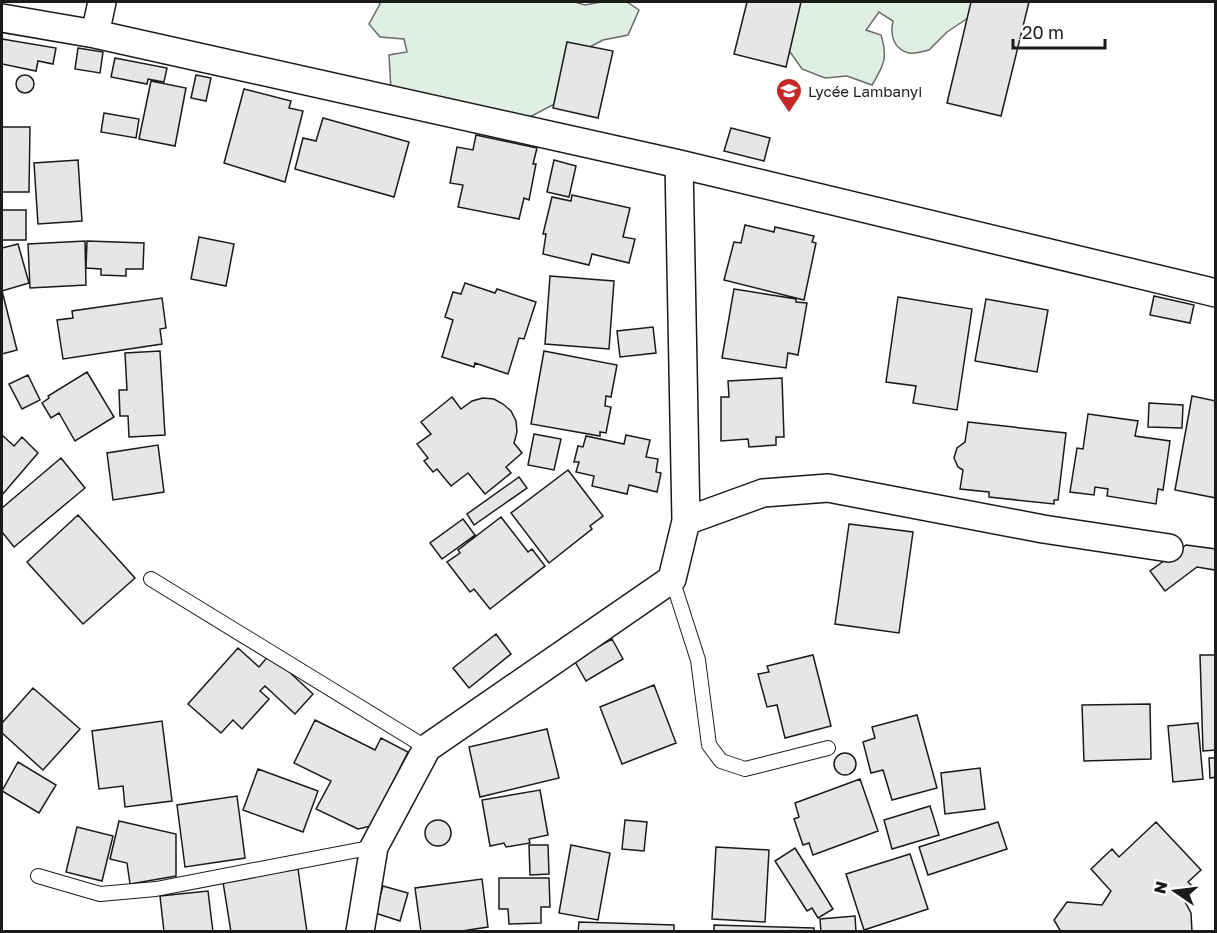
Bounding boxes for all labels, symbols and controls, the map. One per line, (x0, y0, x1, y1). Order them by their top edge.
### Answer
scale bar (1013, 12, 1104, 50)
text: 20 m (1022, 21, 1064, 43)
school or university icon: Lycée Lambanyi (774, 76, 804, 114)
place label: Lycée Lambanyi (808, 82, 922, 100)
north arrow (1145, 861, 1205, 921)
text: N (1149, 879, 1172, 896)

